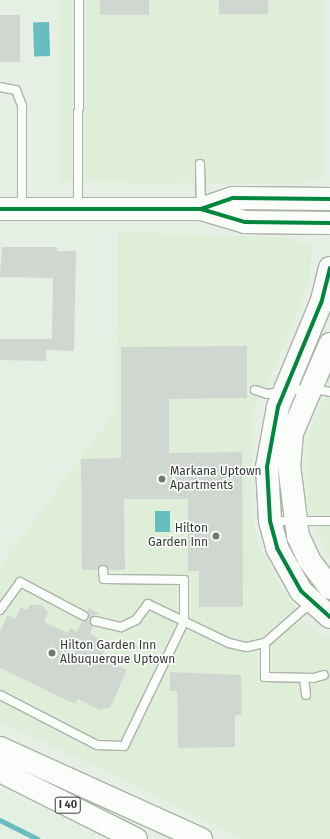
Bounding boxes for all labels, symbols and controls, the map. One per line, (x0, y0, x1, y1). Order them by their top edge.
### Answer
place label: Markana Uptown Apartments (170, 465, 262, 493)
marker: Markana Uptown Apartments (157, 474, 167, 484)
place label: Hilton Garden Inn (148, 522, 208, 550)
marker: Hilton Garden Inn (211, 531, 221, 541)
place label: Hilton Garden Inn Albuquerque Uptown (60, 639, 175, 667)
marker: Hilton Garden Inn Albuquerque Uptown (47, 648, 57, 658)
road number: I 40 (54, 796, 82, 814)

